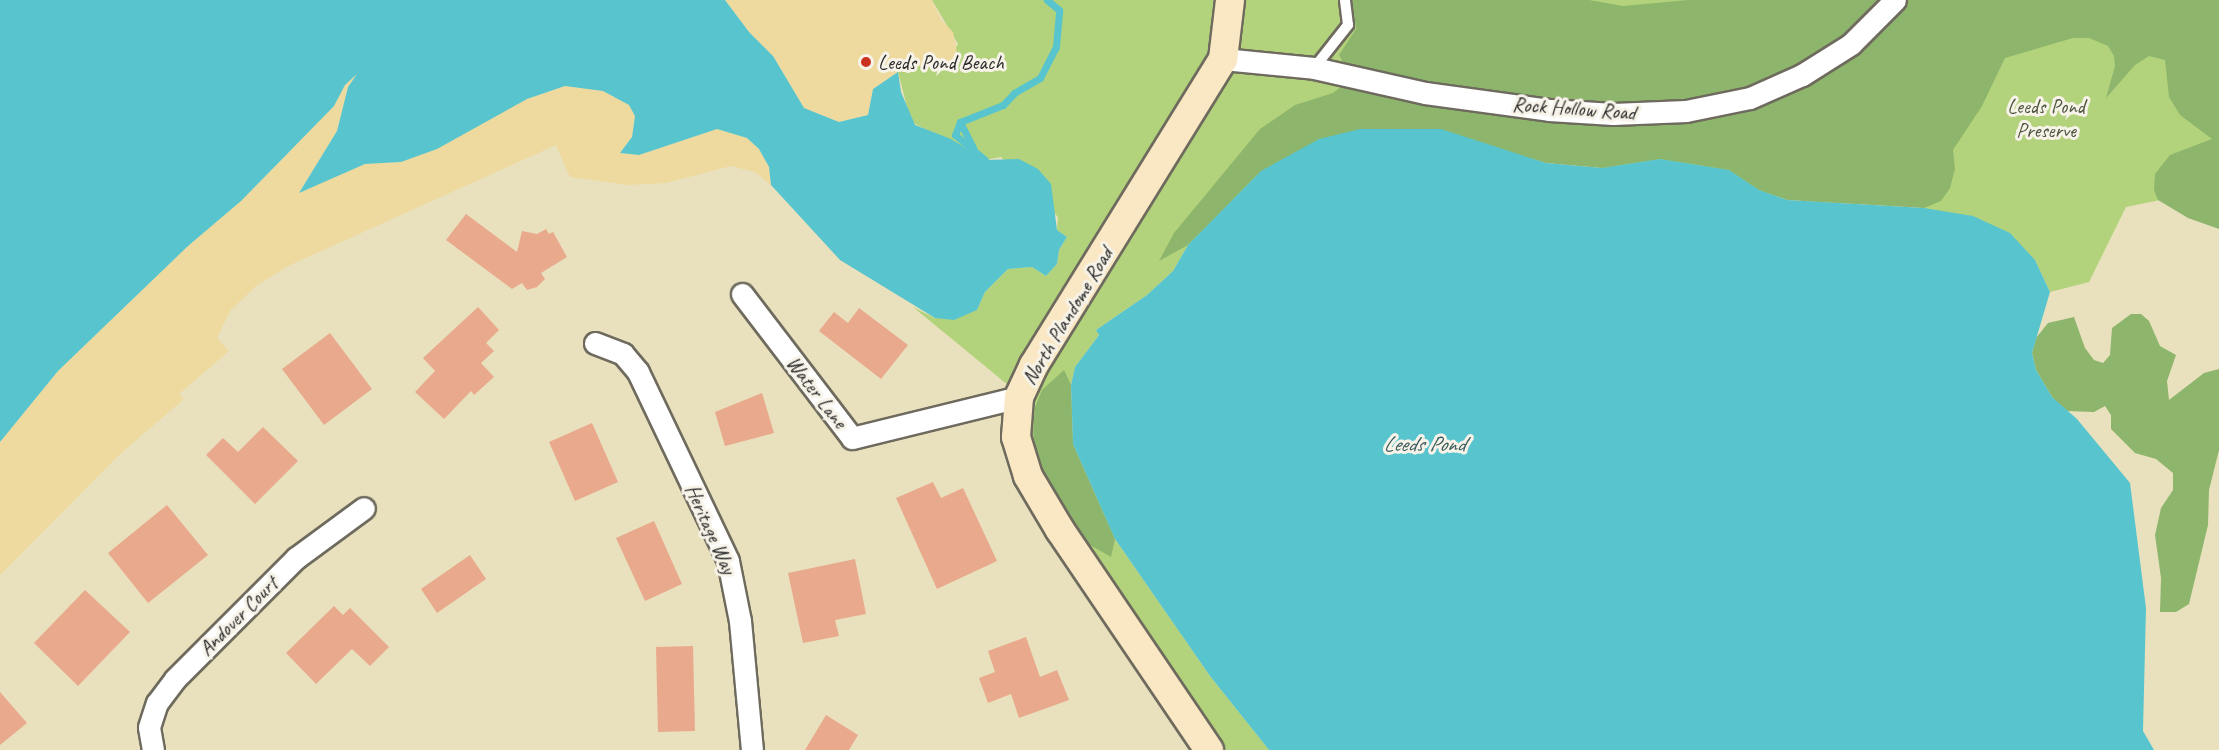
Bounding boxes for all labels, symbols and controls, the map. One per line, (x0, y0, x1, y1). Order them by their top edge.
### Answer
place label: Leeds Pond Beach (878, 49, 1004, 75)
marker: Leeds Pond Beach (859, 55, 873, 69)
street label: Rock Hollow Road (1512, 91, 1636, 125)
park label: Leeds Pond Preserve (2007, 93, 2085, 143)
street label: North Plandome Road (1016, 243, 1118, 389)
street label: Water Lane (781, 351, 853, 433)
water label: Leeds Pond (1383, 432, 1465, 458)
street label: Heritage Way (680, 480, 742, 578)
street label: Andover Court (193, 571, 283, 661)

